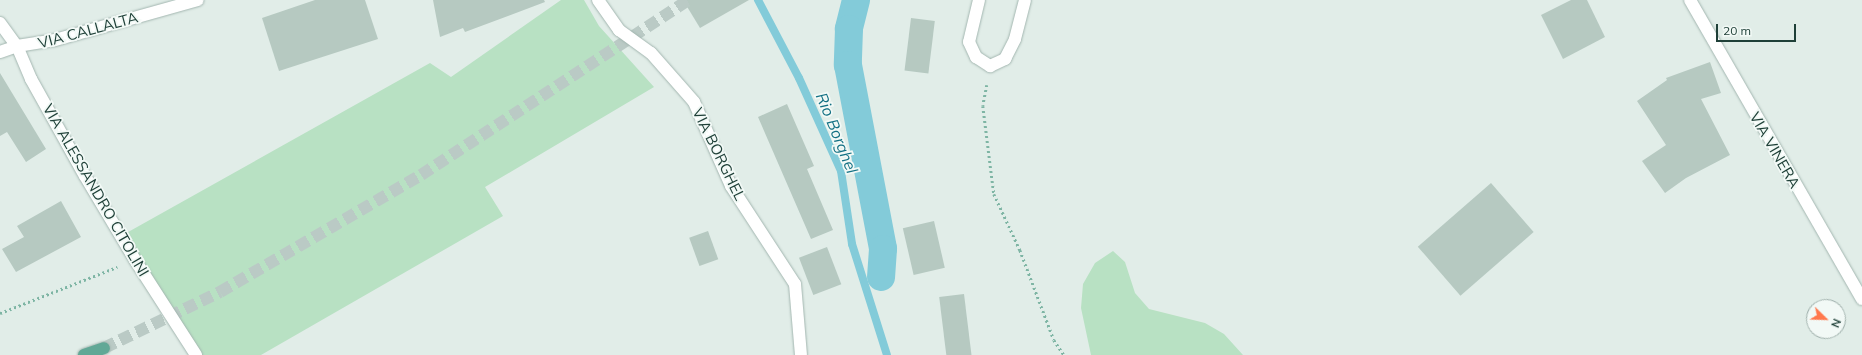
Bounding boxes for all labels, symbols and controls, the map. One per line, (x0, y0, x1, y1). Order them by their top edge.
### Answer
street label: VIA CALLALTA (36, 8, 140, 52)
scale bar (1718, 16, 1798, 42)
text: 20 m (1723, 23, 1751, 38)
water label: Rio Borghel (812, 90, 862, 176)
street label: VIA ALESSANDRO CITOLINI (39, 100, 153, 280)
street label: VIA BORGHEL (689, 105, 749, 203)
street label: VIA VINERA (1746, 109, 1804, 191)
north arrow (1806, 299, 1846, 339)
text: N (1828, 317, 1844, 330)

